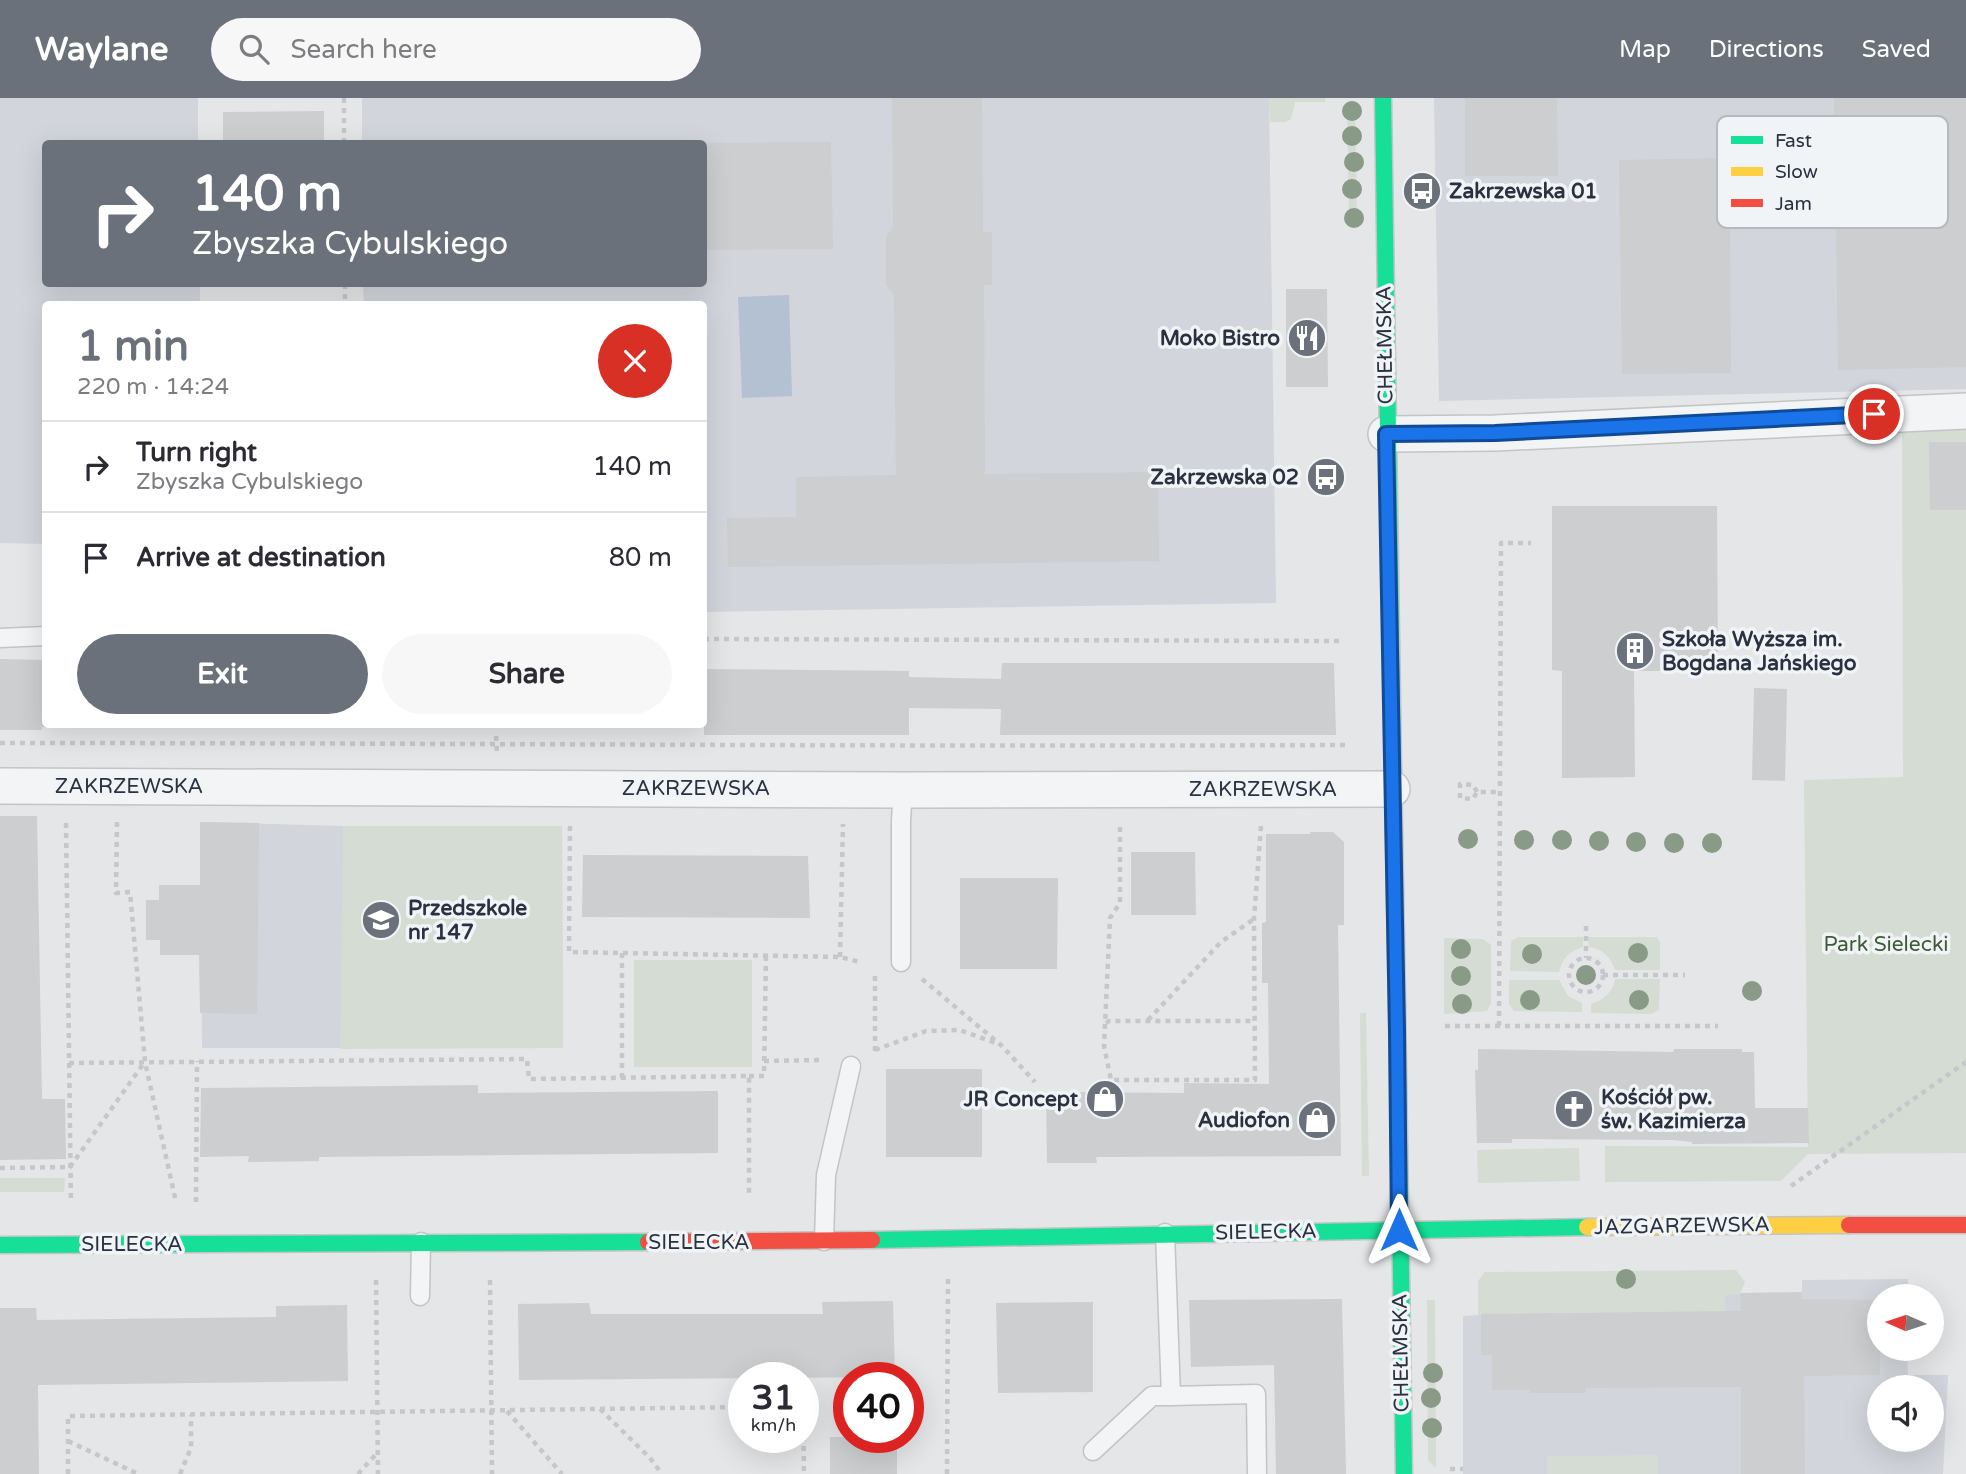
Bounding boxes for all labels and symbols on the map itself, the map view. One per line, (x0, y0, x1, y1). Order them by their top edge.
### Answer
legend (1717, 116, 1948, 228)
text: Fast (1775, 130, 1812, 152)
text: Slow (1775, 161, 1818, 183)
bus stop icon: Zakrzewska 01 (1401, 170, 1443, 212)
place label: Zakrzewska 01 (1449, 179, 1598, 204)
text: Jam (1775, 193, 1812, 215)
street label: CHEŁMSKA (1371, 285, 1399, 405)
restaurant icon: Moko Bistro (1286, 317, 1328, 359)
place label: Moko Bistro (1160, 326, 1280, 351)
pin (1844, 384, 1904, 444)
bus stop icon: Zakrzewska 02 (1305, 456, 1347, 498)
place label: Zakrzewska 02 (1150, 465, 1299, 490)
place label: Szkoła Wyższa im. Bogdana Jańskiego (1662, 627, 1857, 676)
building icon: Szkoła Wyższa im. Bogdana Jańskiego (1614, 630, 1656, 672)
street label: ZAKRZEWSKA (55, 774, 203, 799)
street label: ZAKRZEWSKA (622, 776, 770, 801)
street label: ZAKRZEWSKA (1189, 777, 1337, 802)
place label: Przedszkole nr 147 (408, 896, 527, 945)
school or university icon: Przedszkole nr 147 (360, 899, 402, 941)
park label: Park Sielecki (1823, 932, 1949, 957)
shop icon: JR Concept (1084, 1078, 1126, 1120)
place label: Kościół pw. św. Kazimierza (1601, 1085, 1746, 1134)
place label: JR Concept (963, 1087, 1078, 1112)
church icon: Kościół pw. św. Kazimierza (1553, 1088, 1595, 1130)
shop icon: Audiofon (1296, 1099, 1338, 1141)
place label: Audiofon (1198, 1108, 1290, 1133)
position arrow (1362, 1193, 1436, 1267)
street label: JAZGARZEWSKA (1594, 1212, 1770, 1240)
street label: SIELECKA (1215, 1219, 1317, 1245)
street label: SIELECKA (648, 1230, 750, 1255)
street label: SIELECKA (81, 1232, 183, 1257)
north arrow (1867, 1284, 1944, 1362)
street label: CHEŁMSKA (1387, 1293, 1415, 1413)
speed limit sign: 40 (833, 1362, 924, 1453)

